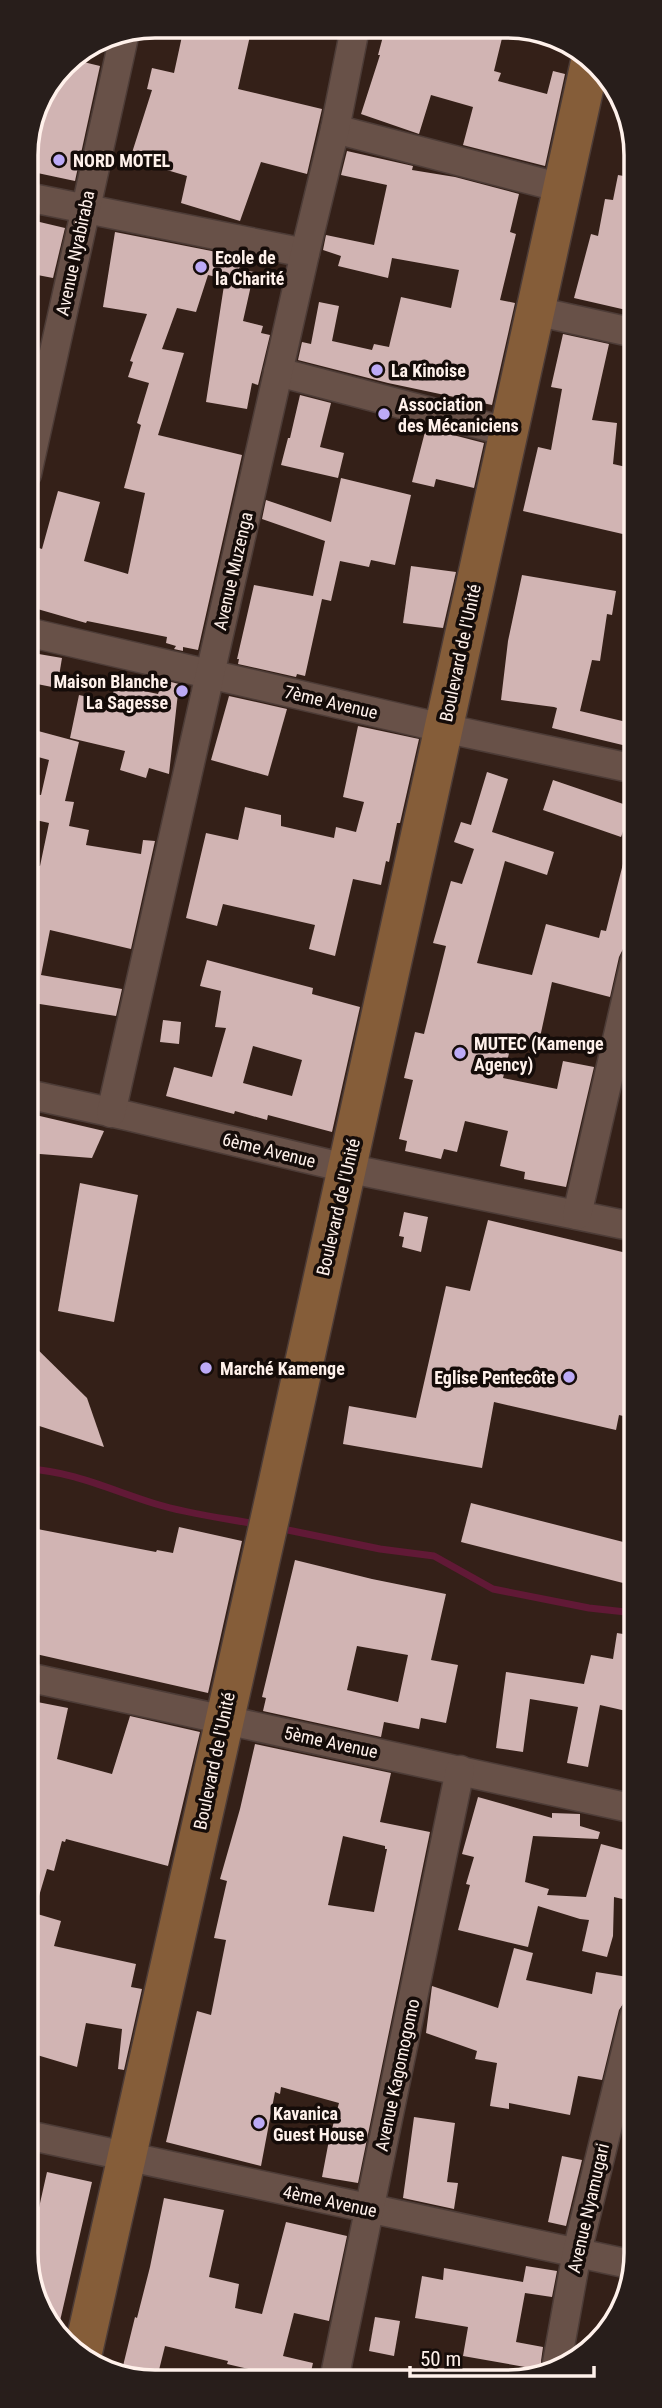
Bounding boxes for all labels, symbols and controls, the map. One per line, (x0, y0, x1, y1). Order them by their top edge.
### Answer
place label: NORD MOTEL (73, 150, 171, 171)
marker: NORD MOTEL (51, 152, 67, 168)
street label: Avenue Nyabiraba (51, 189, 99, 317)
place label: Ecole de la Charité (215, 247, 285, 289)
marker: Ecole de la Charité (193, 259, 209, 275)
place label: La Kinoise (391, 360, 466, 381)
marker: La Kinoise (369, 362, 385, 378)
place label: Association des Mécaniciens (398, 394, 519, 436)
marker: Association des Mécaniciens (376, 406, 392, 422)
street label: Avenue Muzenga (209, 510, 257, 632)
street label: Boulevard de l'Unité (435, 582, 485, 724)
place label: Maison Blanche La Sagesse (53, 671, 168, 713)
street label: 7ème Avenue (282, 681, 380, 723)
marker: Maison Blanche La Sagesse (174, 683, 190, 699)
place label: MUTEC (Kamenge Agency) (474, 1033, 604, 1076)
marker: MUTEC (Kamenge Agency) (452, 1045, 468, 1061)
street label: 6ème Avenue (220, 1128, 318, 1172)
street label: Boulevard de l'Unité (312, 1136, 364, 1278)
place label: Marché Kamenge (220, 1358, 345, 1379)
marker: Marché Kamenge (198, 1360, 214, 1376)
place label: Eglise Pentecôte (434, 1367, 555, 1388)
marker: Eglise Pentecôte (561, 1369, 577, 1385)
street label: Boulevard de l'Unité (189, 1690, 239, 1832)
street label: 5ème Avenue (282, 1722, 380, 1762)
street label: Avenue Kagomogomo (371, 1997, 423, 2153)
place label: Kavanica Guest House (273, 2103, 365, 2145)
marker: Kavanica Guest House (251, 2115, 267, 2131)
street label: Avenue Nyamugari (563, 2141, 613, 2275)
street label: 4ème Avenue (281, 2181, 379, 2221)
scale bar (410, 2334, 594, 2378)
text: 50 m (420, 2347, 461, 2371)

